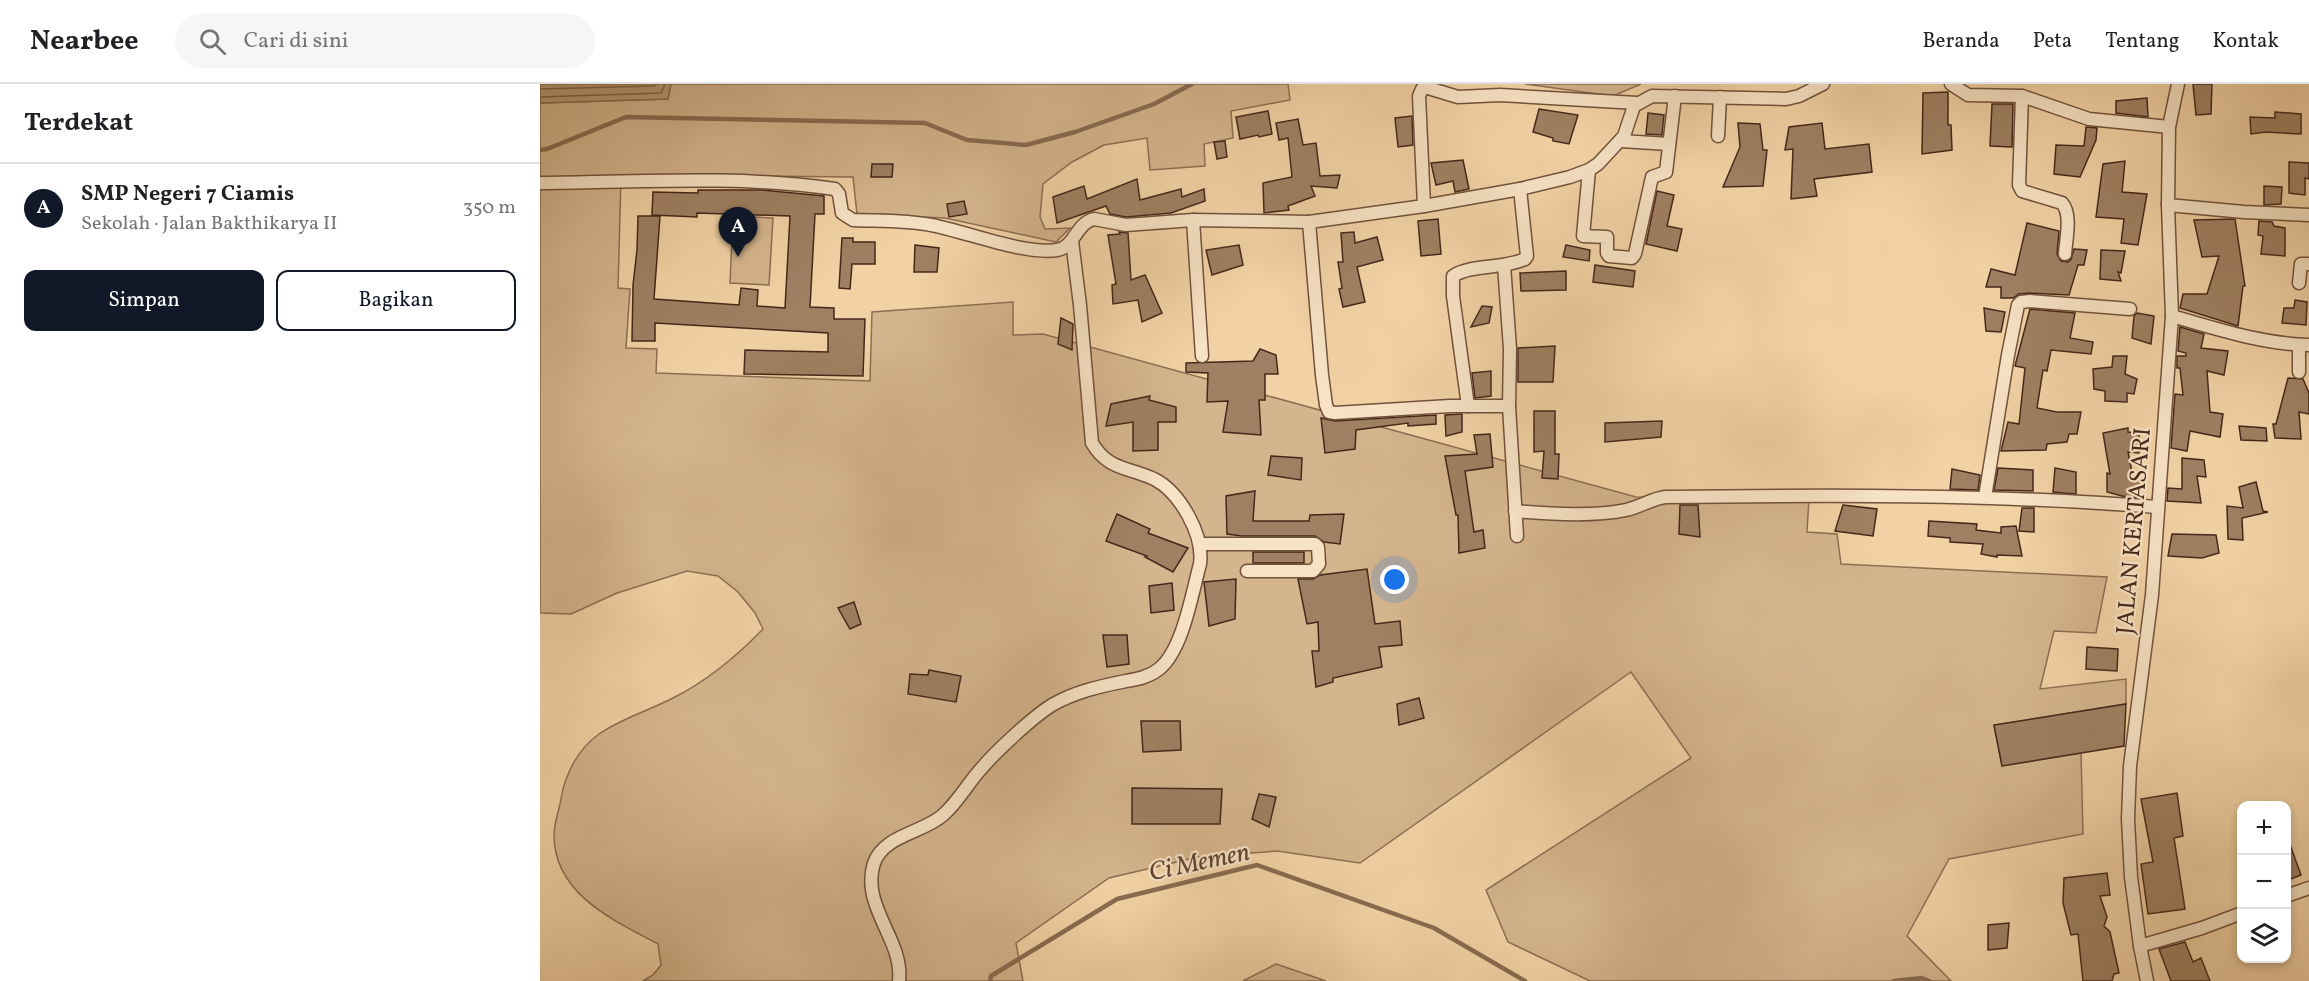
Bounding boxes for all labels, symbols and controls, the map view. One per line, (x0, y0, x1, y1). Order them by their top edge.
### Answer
search box (175, 14, 595, 68)
text: Nearbee (30, 22, 139, 61)
icon: search (196, 25, 229, 58)
text: Cari di sini (244, 26, 348, 57)
text: Beranda (1922, 27, 2000, 56)
text: Peta (2033, 27, 2072, 56)
text: Tentang (2105, 27, 2180, 56)
text: Kontak (2213, 27, 2279, 56)
text: Terdekat (24, 105, 133, 141)
text: SMP Negeri 7 Ciamis (81, 179, 294, 210)
text: A (36, 194, 51, 222)
text: 350 m (463, 194, 516, 222)
pin: A (718, 208, 758, 257)
text: Sekolah · Jalan Bakthikarya II (81, 210, 337, 238)
button: Simpan (24, 270, 264, 331)
button: Bagikan (276, 270, 516, 331)
street label: JALAN KERTASARI (2109, 426, 2161, 636)
your location (1380, 565, 1409, 594)
map controls (2237, 801, 2291, 963)
button: + (2237, 801, 2291, 855)
water label: Ci Memen (1146, 835, 1253, 891)
button: − (2237, 855, 2291, 909)
button: layers (2237, 909, 2291, 963)

